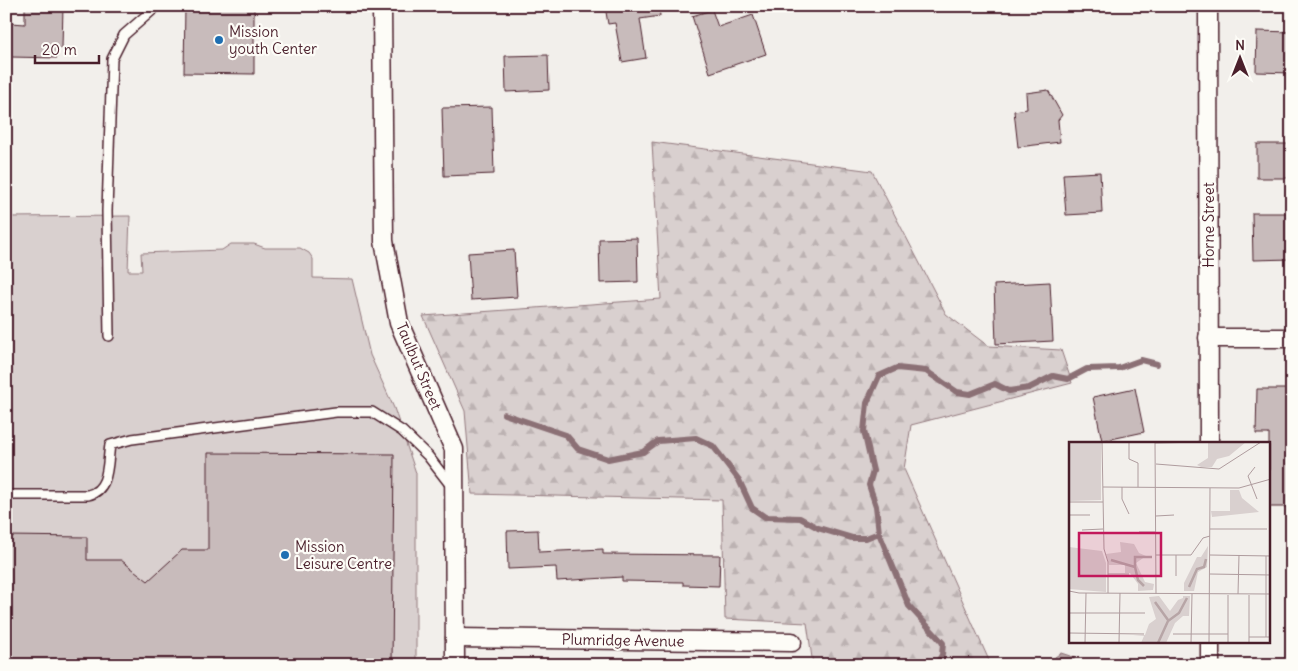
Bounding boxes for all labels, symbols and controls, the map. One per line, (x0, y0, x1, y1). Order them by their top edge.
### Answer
place label: Mission youth Center (229, 22, 317, 58)
scale bar (35, 32, 99, 64)
north arrow (1216, 32, 1266, 82)
marker: Mission youth Center (213, 34, 225, 46)
text: N (1235, 36, 1245, 54)
text: 20 m (42, 40, 77, 59)
street label: Horne Street (1199, 182, 1218, 268)
street label: Taulbut Street (392, 319, 446, 413)
inset map (1069, 442, 1270, 644)
place label: Mission Leisure Centre (295, 537, 392, 573)
marker: Mission Leisure Centre (279, 549, 291, 561)
street label: Plumridge Avenue (561, 629, 685, 651)

